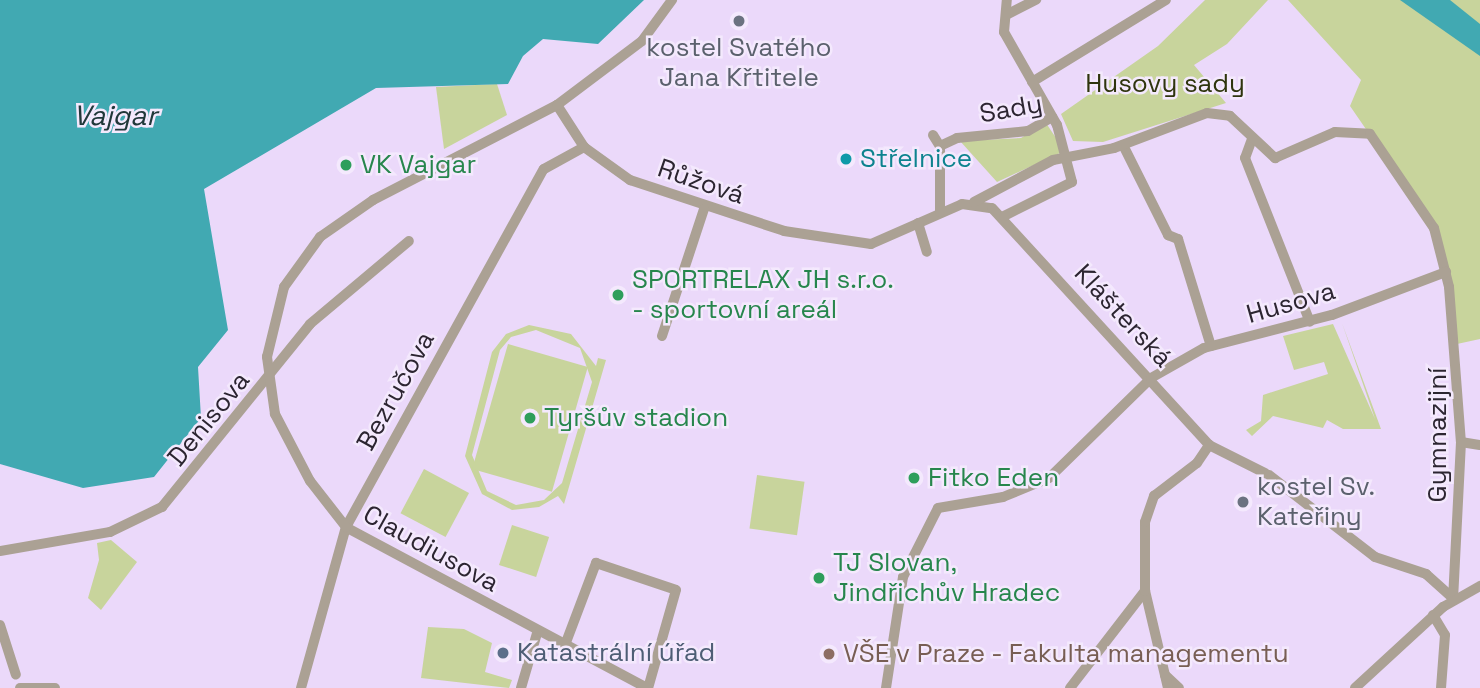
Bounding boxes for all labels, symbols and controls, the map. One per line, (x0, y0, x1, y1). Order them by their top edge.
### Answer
marker: kostel Svatého Jana Křtitele (731, 13, 747, 29)
place label: kostel Svatého Jana Křtitele (646, 32, 832, 94)
park label: Husovy sady (1085, 68, 1245, 100)
street label: Sady (977, 88, 1045, 130)
water label: Vajgar (73, 98, 157, 132)
place label: Střelnice (860, 143, 972, 175)
place label: VK Vajgar (360, 149, 477, 181)
marker: Střelnice (838, 151, 854, 167)
street label: Růžová (654, 153, 748, 211)
marker: VK Vajgar (338, 157, 354, 173)
street label: Klášterská (1068, 258, 1178, 374)
place label: SPORTRELAX JH s.r.o. - sportovní areál (632, 264, 894, 326)
street label: Husova (1243, 275, 1339, 331)
marker: SPORTRELAX JH s.r.o. - sportovní areál (610, 287, 626, 303)
street label: Bezručova (351, 326, 441, 456)
street label: Denisova (161, 365, 257, 473)
street label: Gymnazijní (1422, 368, 1454, 502)
place label: Tyršův stadion (544, 402, 728, 434)
marker: Tyršův stadion (522, 410, 538, 426)
place label: Fitko Eden (928, 462, 1059, 494)
marker: Fitko Eden (906, 470, 922, 486)
place label: kostel Sv. Kateřiny (1257, 471, 1375, 532)
marker: kostel Sv. Kateřiny (1235, 494, 1251, 510)
street label: Claudiusova (358, 499, 504, 599)
place label: TJ Slovan, Jindřichův Hradec (833, 547, 1060, 608)
marker: TJ Slovan, Jindřichův Hradec (811, 570, 827, 586)
place label: Katastrální úřad (517, 637, 715, 669)
place label: VŠE v Praze - Fakulta managementu (843, 638, 1290, 670)
marker: Katastrální úřad (495, 645, 511, 661)
marker: VŠE v Praze - Fakulta managementu (821, 646, 837, 662)

